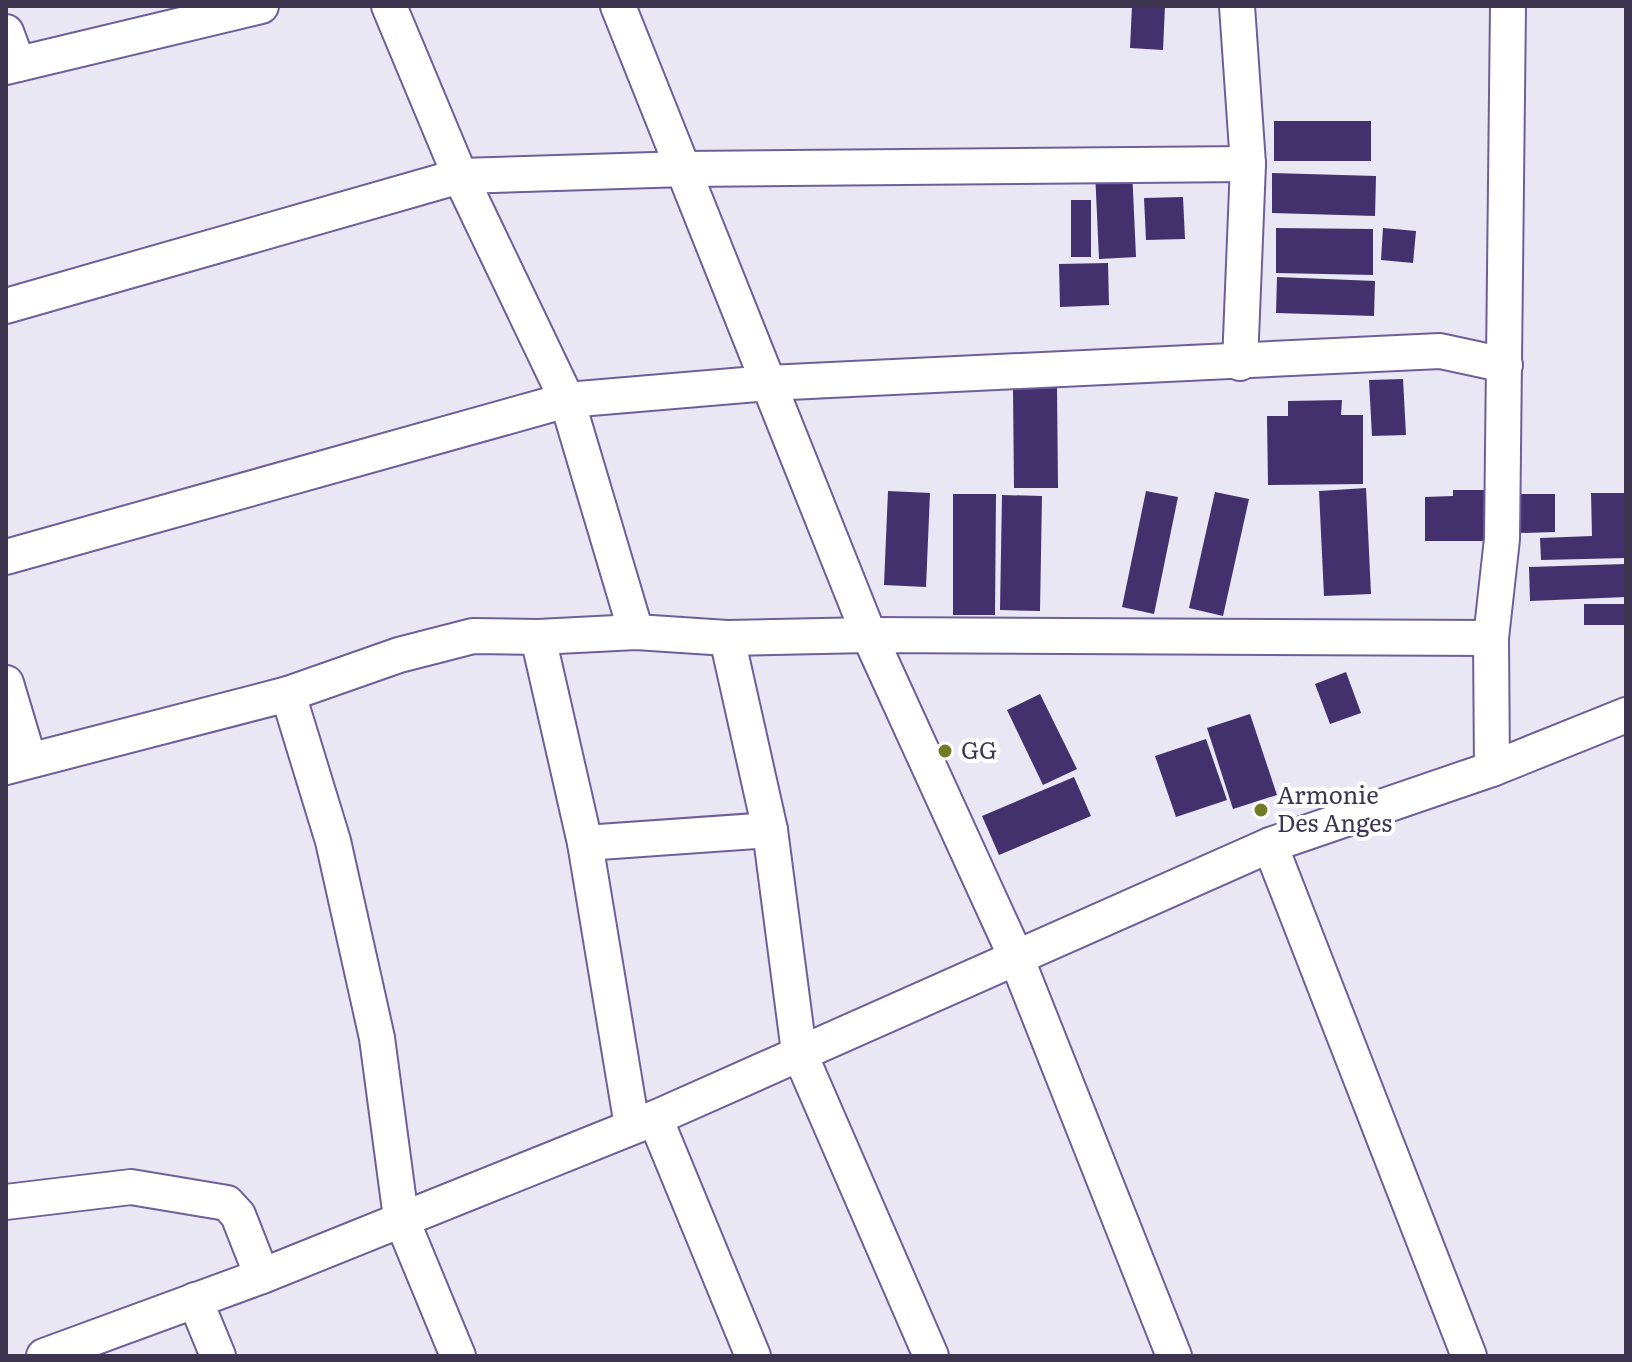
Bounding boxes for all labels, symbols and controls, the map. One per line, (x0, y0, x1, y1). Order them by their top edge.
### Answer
place label: GG (961, 731, 997, 766)
marker: GG (936, 742, 954, 760)
place label: Armonie Des Anges (1277, 776, 1392, 839)
marker: Armonie Des Anges (1252, 801, 1270, 819)

